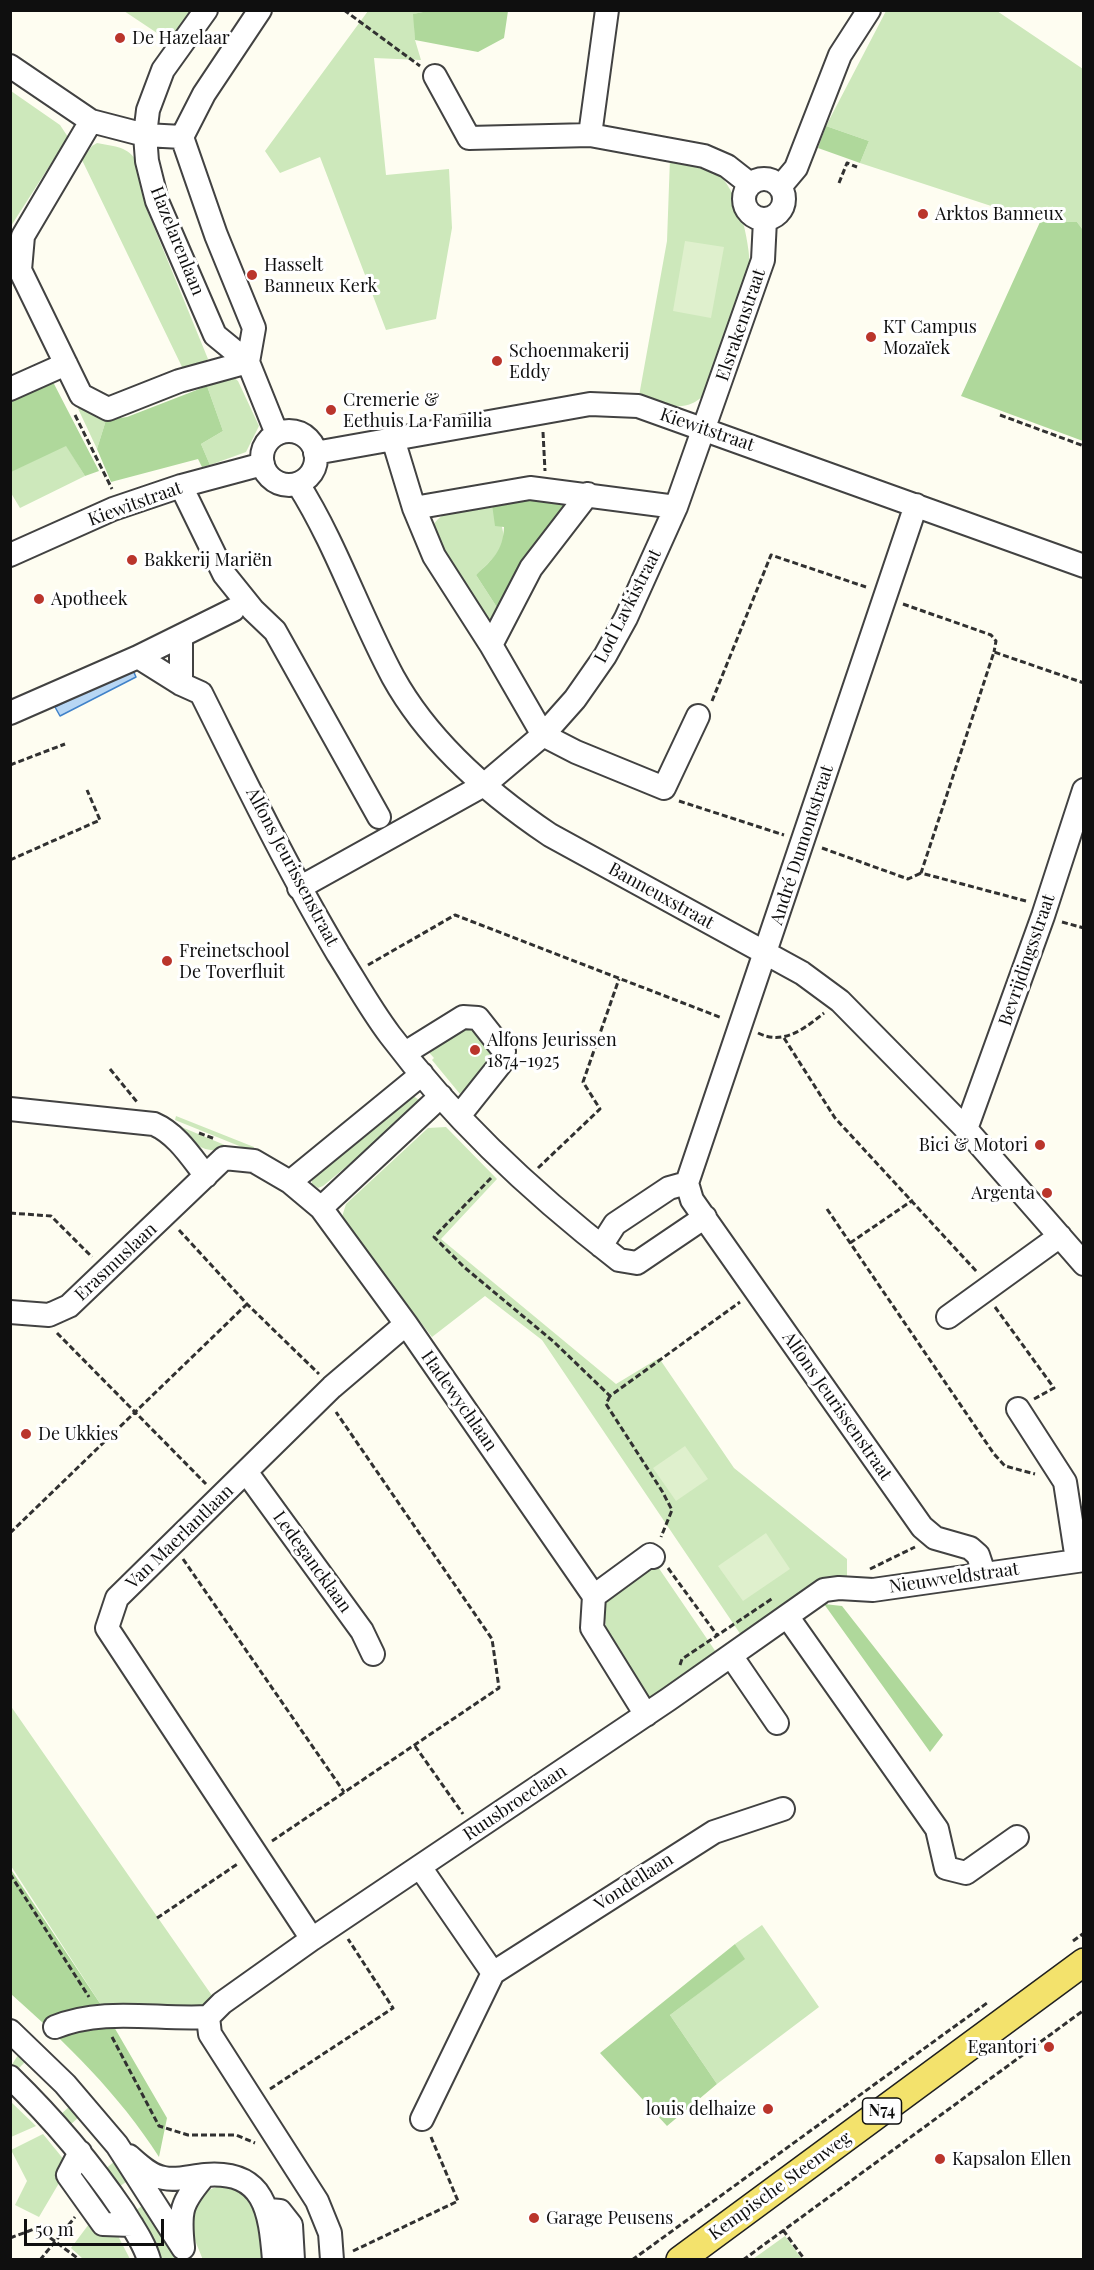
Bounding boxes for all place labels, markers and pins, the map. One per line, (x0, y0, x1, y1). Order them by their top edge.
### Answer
place label: De Hazelaar (132, 27, 230, 49)
marker: De Hazelaar (113, 31, 127, 45)
place label: Arktos Banneux (935, 203, 1063, 225)
marker: Arktos Banneux (916, 207, 930, 221)
place label: Hasselt Banneux Kerk (264, 254, 378, 296)
marker: Hasselt Banneux Kerk (245, 268, 259, 282)
place label: KT Campus Mozaïek (883, 316, 977, 358)
marker: KT Campus Mozaïek (864, 330, 878, 344)
place label: Schoenmakerij Eddy (509, 340, 629, 382)
marker: Schoenmakerij Eddy (490, 354, 504, 368)
place label: Cremerie & Eethuis La Familia (343, 389, 492, 432)
marker: Cremerie & Eethuis La Familia (324, 403, 338, 417)
place label: Bakkerij Mariën (144, 549, 272, 571)
marker: Bakkerij Mariën (125, 553, 139, 567)
place label: Apotheek (51, 588, 128, 610)
marker: Apotheek (32, 592, 46, 606)
place label: Freinetschool De Toverfluit (179, 940, 290, 982)
marker: Freinetschool De Toverfluit (160, 954, 174, 968)
place label: Alfons Jeurissen 1874-1925 (487, 1029, 617, 1072)
marker: Alfons Jeurissen 1874-1925 (468, 1043, 482, 1057)
place label: Bici & Motori (919, 1134, 1028, 1156)
marker: Bici & Motori (1033, 1138, 1047, 1152)
place label: Argenta (971, 1182, 1035, 1204)
marker: Argenta (1040, 1186, 1054, 1200)
place label: De Ukkies (38, 1423, 118, 1445)
marker: De Ukkies (19, 1427, 33, 1441)
place label: Egantori (967, 2036, 1037, 2058)
marker: Egantori (1042, 2040, 1056, 2054)
place label: louis delhaize (646, 2098, 756, 2120)
marker: louis delhaize (761, 2102, 775, 2116)
place label: Kapsalon Ellen (952, 2148, 1071, 2170)
marker: Kapsalon Ellen (933, 2152, 947, 2166)
place label: Garage Peusens (546, 2207, 673, 2229)
marker: Garage Peusens (527, 2211, 541, 2225)

